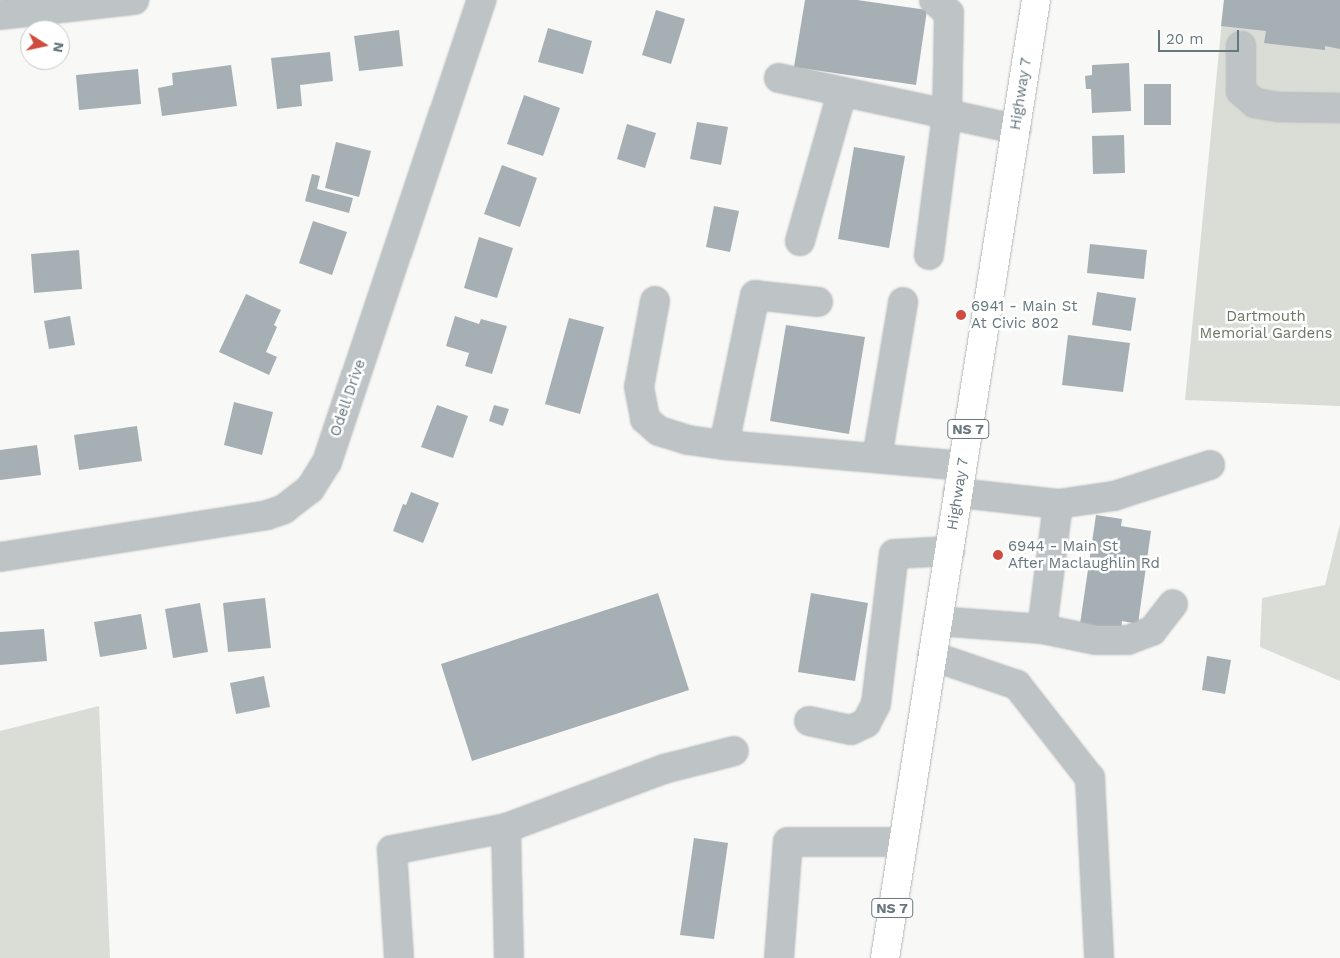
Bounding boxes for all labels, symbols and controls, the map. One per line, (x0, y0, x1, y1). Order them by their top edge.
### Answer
north arrow (20, 20, 70, 70)
scale bar (1160, 20, 1241, 52)
text: 20 m (1166, 30, 1204, 48)
text: N (50, 41, 68, 54)
street label: Highway 7 (1006, 56, 1036, 132)
place label: 6941 - Main St At Civic 802 (971, 297, 1078, 332)
park label: Dartmouth Memorial Gardens (1199, 307, 1333, 342)
marker: 6941 - Main St At Civic 802 (955, 309, 967, 321)
street label: Odell Drive (326, 357, 370, 439)
road number: NS 7 (947, 418, 989, 440)
street label: Highway 7 (943, 456, 973, 532)
place label: 6944 - Main St After Maclaughlin Rd (1008, 537, 1160, 572)
marker: 6944 - Main St After Maclaughlin Rd (992, 549, 1004, 561)
road number: NS 7 (871, 896, 913, 920)

